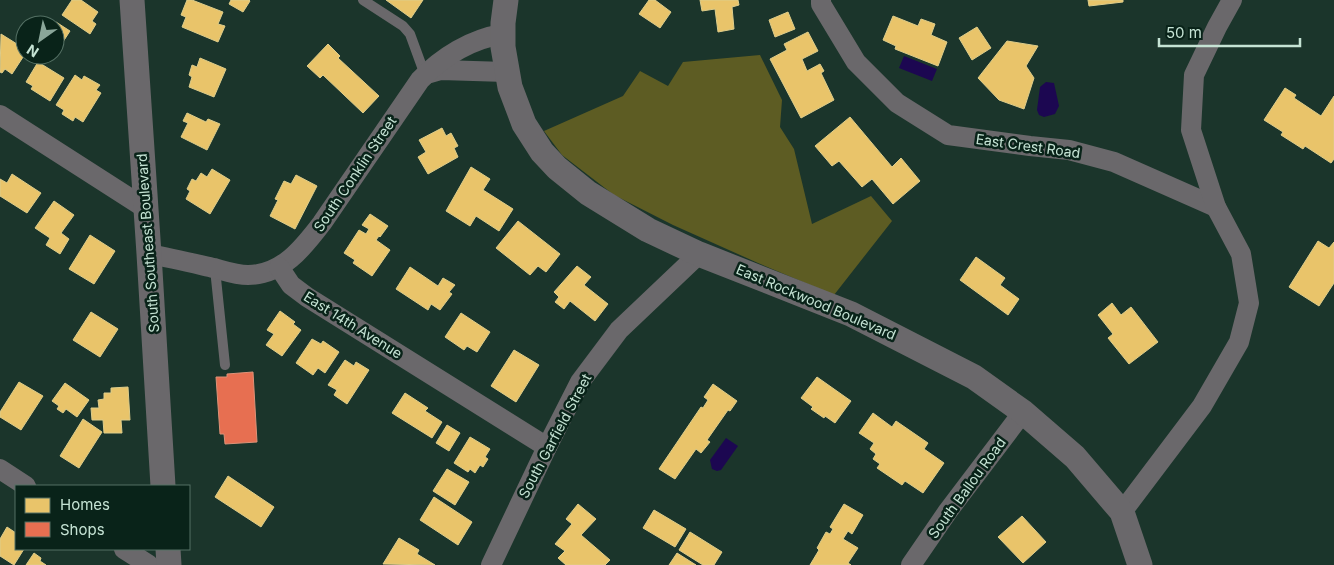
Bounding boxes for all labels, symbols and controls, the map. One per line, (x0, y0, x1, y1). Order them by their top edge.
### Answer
north arrow (15, 15, 65, 65)
scale bar (1159, 15, 1300, 47)
text: 50 m (1166, 23, 1202, 42)
text: N (24, 41, 42, 61)
street label: South Conklin Street (310, 112, 400, 235)
street label: East Crest Road (975, 130, 1081, 161)
street label: South Southeast Boulevard (133, 153, 162, 333)
street label: East Rockwood Boulevard (734, 260, 899, 343)
street label: East 14th Avenue (301, 287, 406, 362)
street label: South Garfield Street (515, 370, 595, 501)
street label: South Ballou Road (924, 434, 1009, 542)
legend (15, 485, 190, 550)
text: Homes (60, 495, 110, 514)
text: Shops (60, 520, 105, 539)

